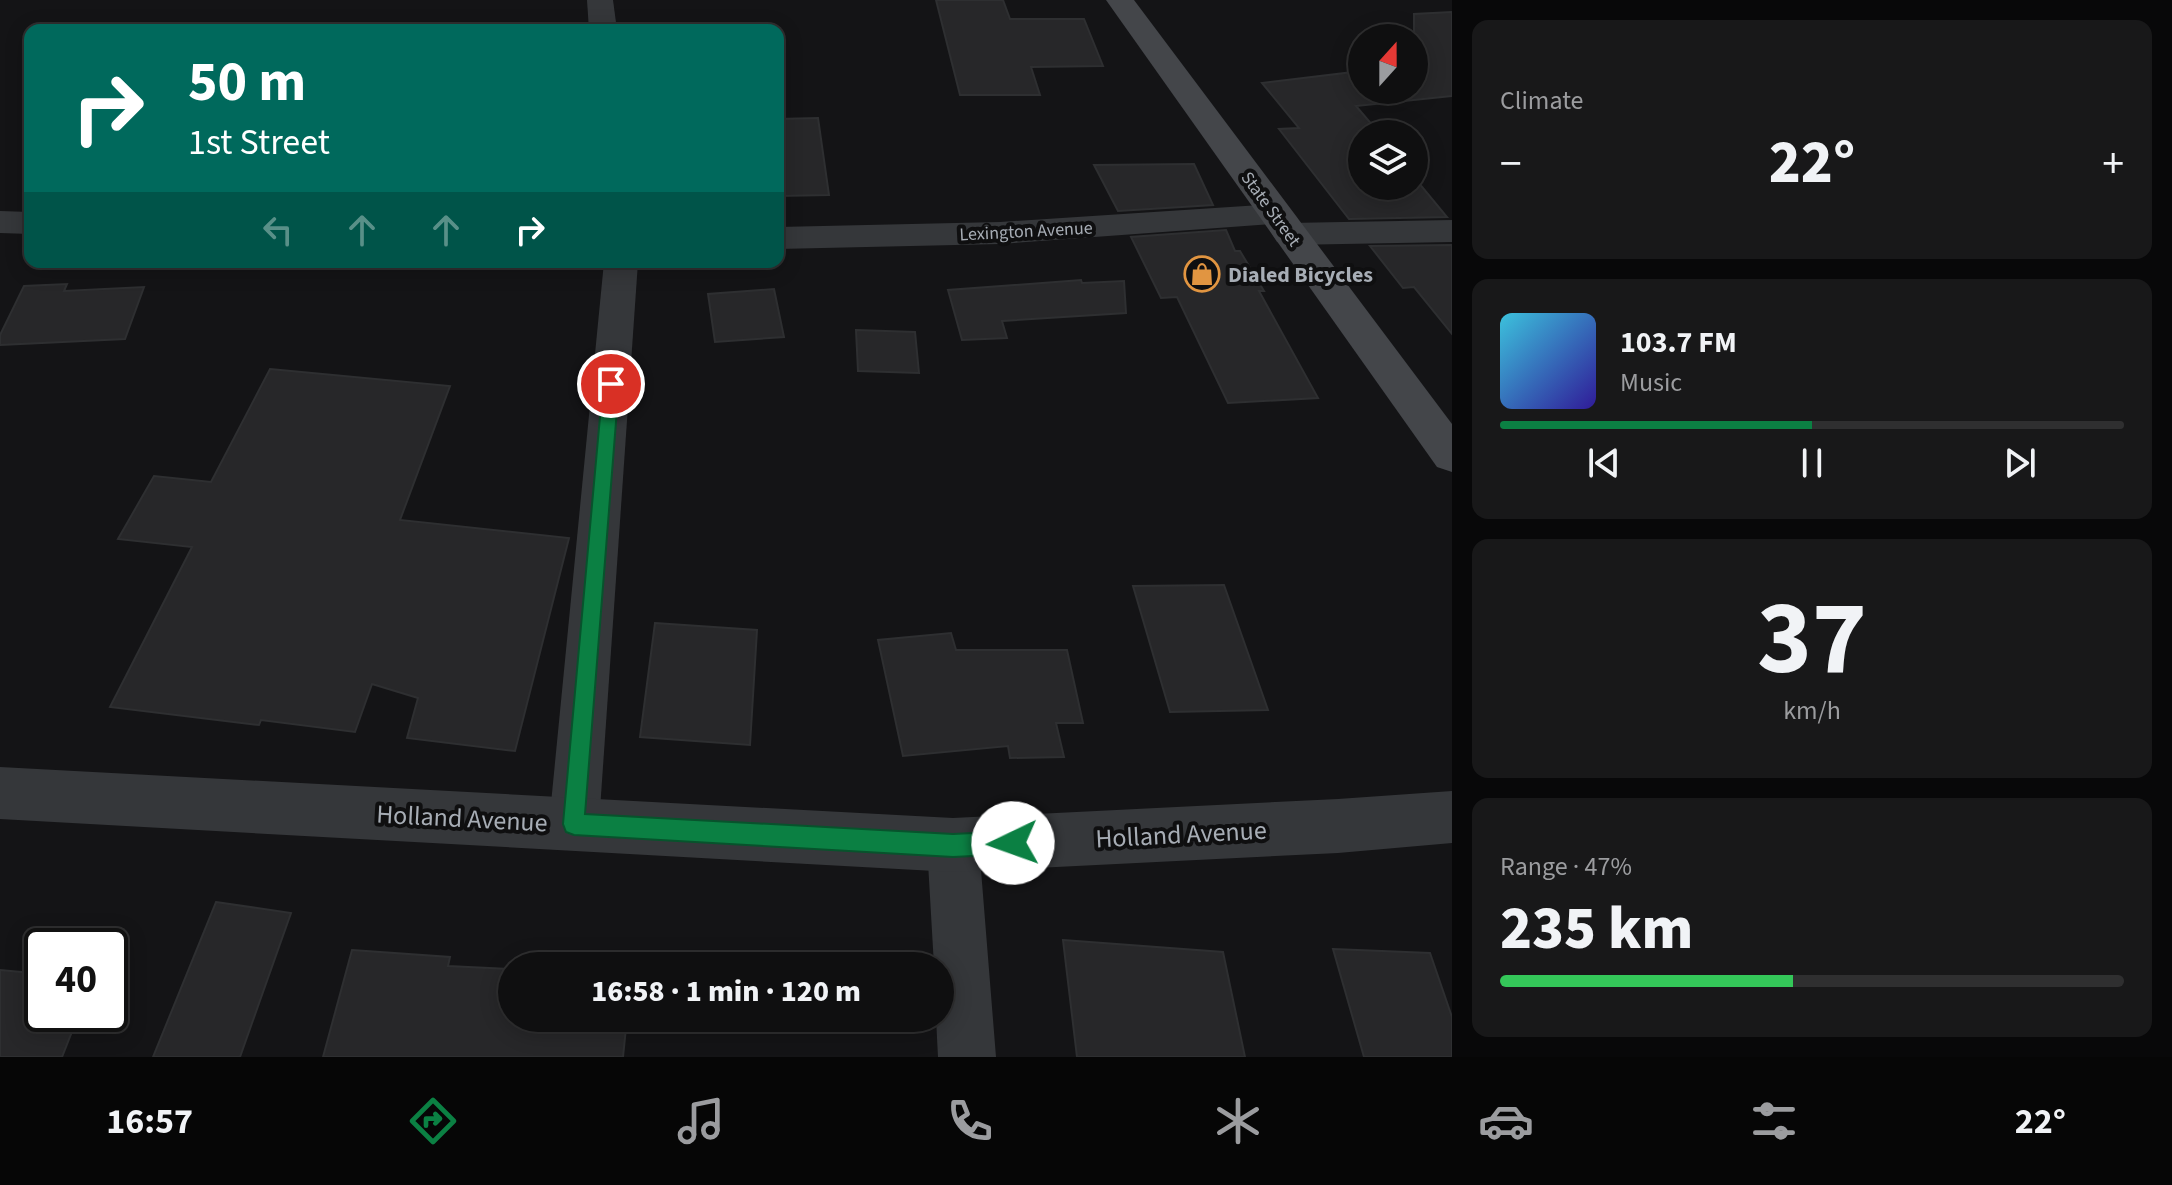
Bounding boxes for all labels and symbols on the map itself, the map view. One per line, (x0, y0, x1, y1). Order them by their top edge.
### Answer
north arrow (1348, 24, 1428, 104)
street label: State Street (1235, 167, 1306, 252)
street label: Lexington Avenue (959, 216, 1093, 247)
shop icon: Dialed Bicycles (1183, 255, 1221, 293)
place label: Dialed Bicycles (1228, 259, 1373, 291)
pin (577, 350, 645, 418)
street label: Holland Avenue (375, 796, 549, 841)
position arrow (971, 801, 1055, 885)
street label: Holland Avenue (1094, 812, 1268, 857)
speed limit sign: 40 (24, 928, 128, 1032)

